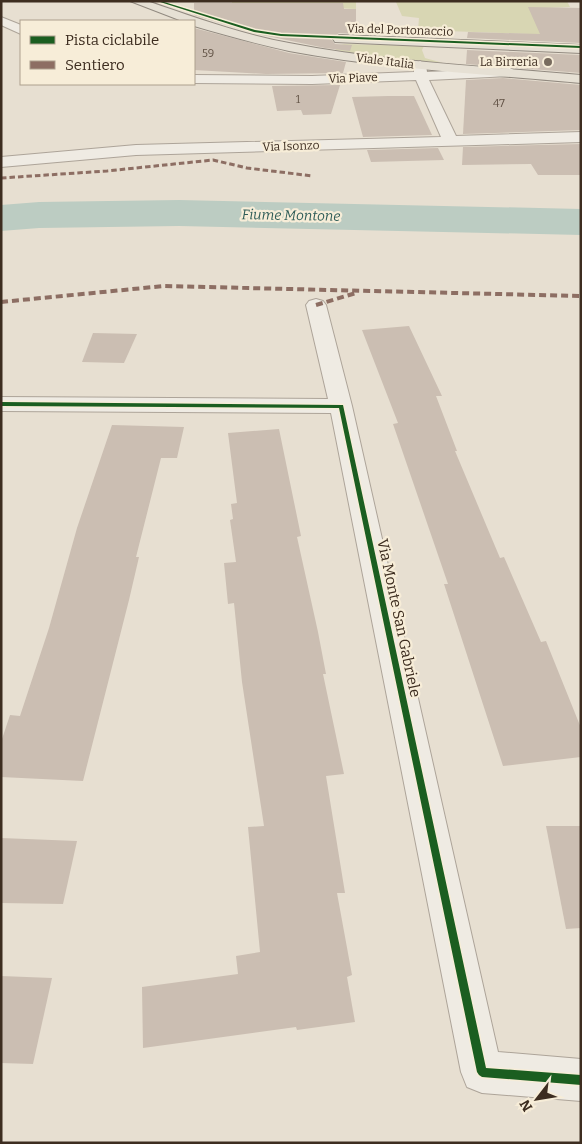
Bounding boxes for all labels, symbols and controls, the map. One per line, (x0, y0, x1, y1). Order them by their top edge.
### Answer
legend (20, 20, 195, 85)
street label: Via del Portonaccio (347, 21, 454, 39)
text: Pista ciclabile (65, 31, 159, 49)
house number: 59 (202, 47, 214, 60)
street label: Viale Italia (355, 50, 415, 72)
place label: La Birreria (480, 55, 538, 69)
text: Sentiero (65, 56, 125, 74)
marker: La Birreria (542, 56, 554, 68)
street label: Via Piave (328, 70, 378, 86)
house number: 1 (296, 93, 301, 106)
house number: 47 (493, 97, 505, 110)
street label: Via Isonzo (262, 138, 320, 154)
water label: Fiume Montone (242, 206, 340, 225)
street label: Via Monte San Gabriele (373, 537, 425, 699)
north arrow (512, 1074, 562, 1124)
text: N (516, 1096, 536, 1114)

